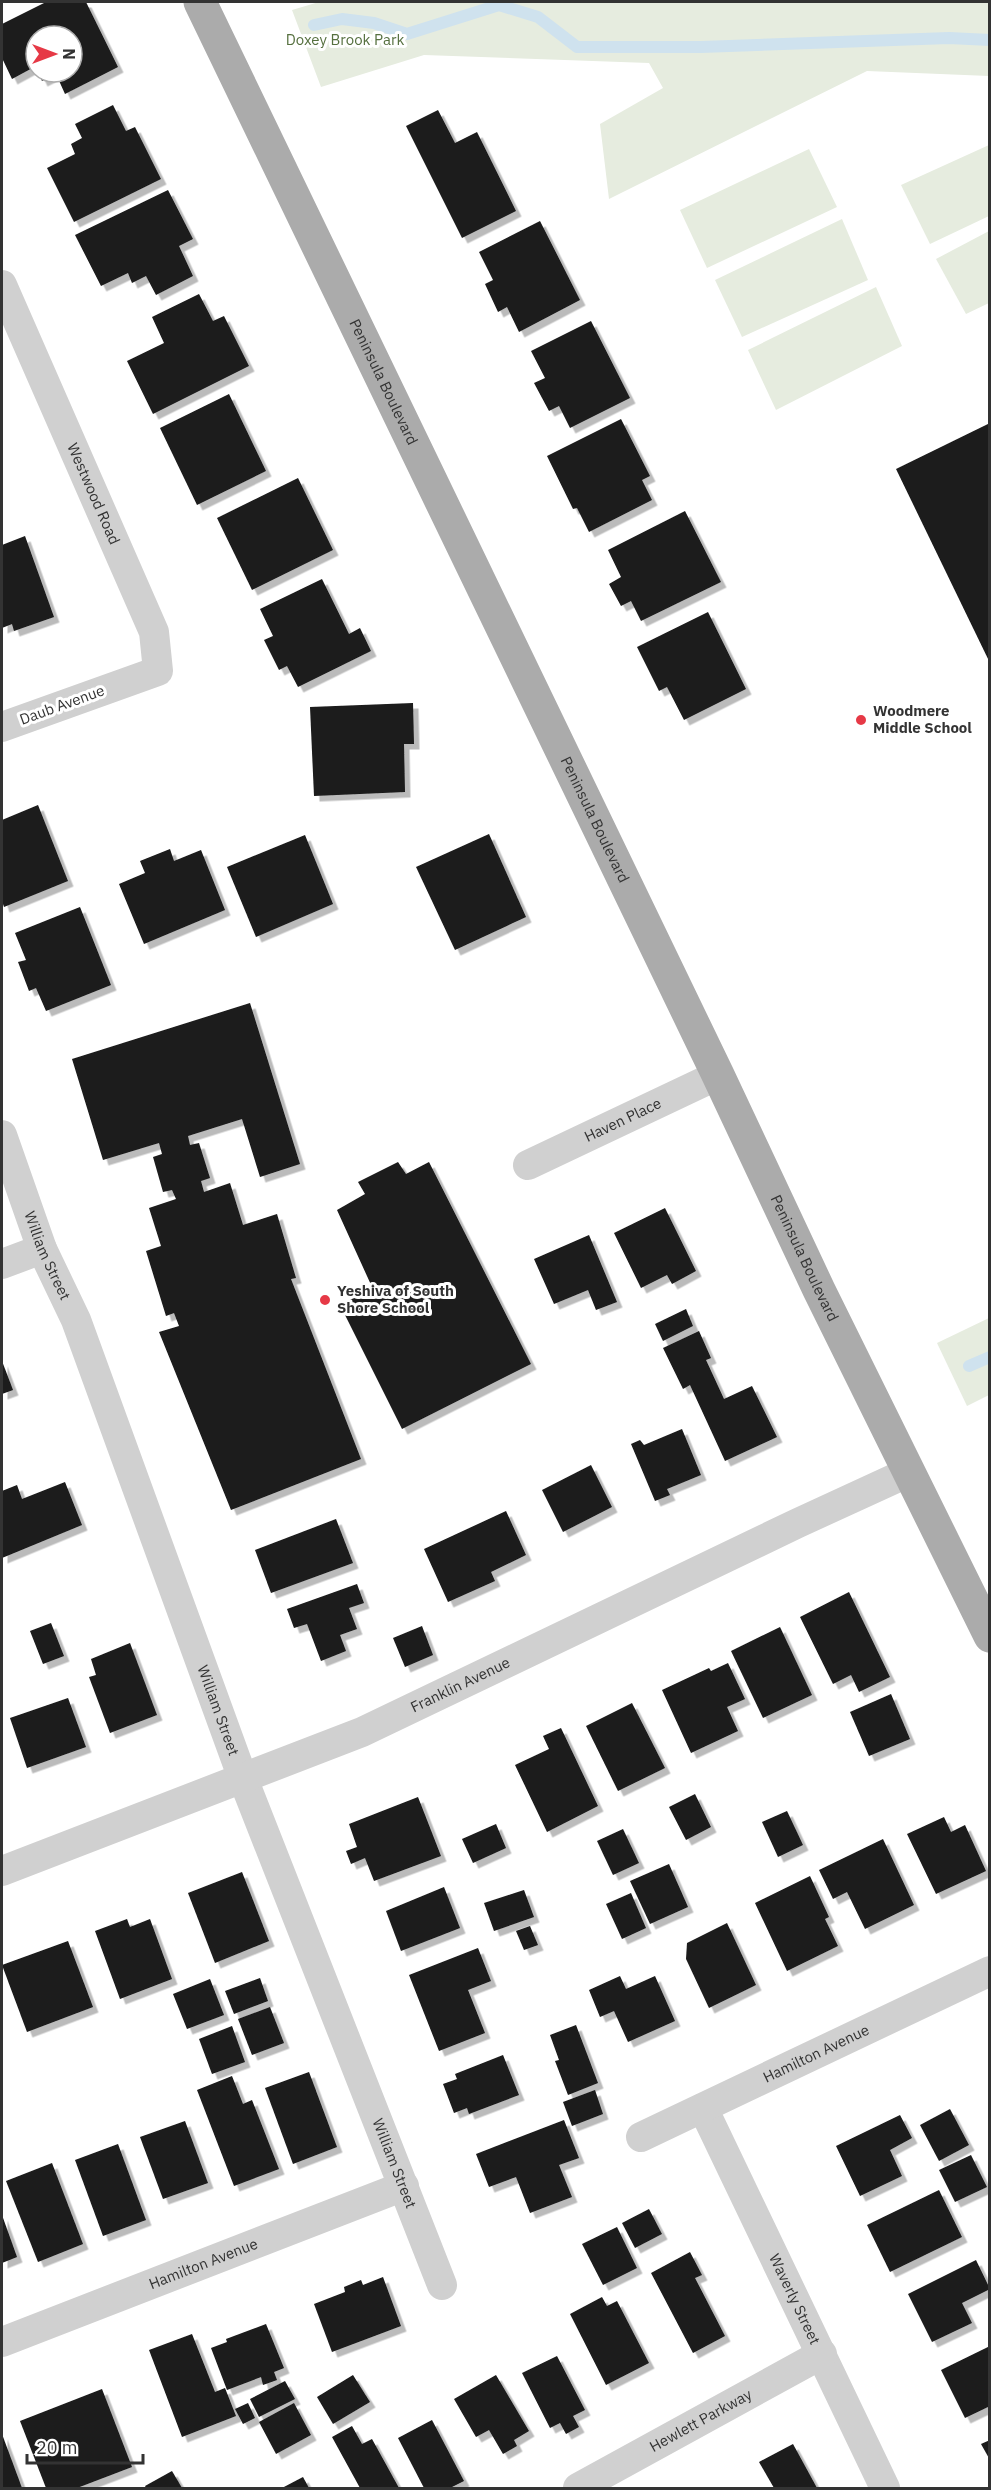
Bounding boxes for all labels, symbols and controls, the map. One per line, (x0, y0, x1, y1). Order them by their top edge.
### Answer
north arrow (24, 24, 84, 84)
park label: Doxey Brook Park (286, 30, 404, 49)
text: N (59, 48, 79, 60)
street label: Peninsula Boulevard (345, 316, 422, 448)
street label: Westwood Road (63, 440, 124, 547)
street label: Daub Avenue (17, 680, 107, 729)
place label: Woodmere Middle School (873, 701, 972, 737)
marker: Woodmere Middle School (854, 713, 868, 727)
street label: Peninsula Boulevard (557, 753, 634, 886)
street label: Haven Place (581, 1093, 664, 1146)
street label: Peninsula Boulevard (767, 1192, 843, 1324)
street label: William Street (21, 1209, 75, 1303)
place label: Yeshiva of South Shore School (337, 1281, 454, 1317)
marker: Yeshiva of South Shore School (318, 1293, 332, 1307)
street label: Franklin Avenue (407, 1652, 513, 1716)
street label: William Street (193, 1662, 244, 1758)
street label: Hamilton Avenue (760, 2020, 872, 2087)
street label: William Street (368, 2116, 421, 2211)
street label: Hamilton Avenue (146, 2234, 260, 2293)
street label: Waverly Street (765, 2251, 825, 2347)
street label: Hewlett Parkway (646, 2384, 755, 2456)
scale bar (27, 2427, 142, 2465)
text: 20 m (36, 2436, 78, 2459)

